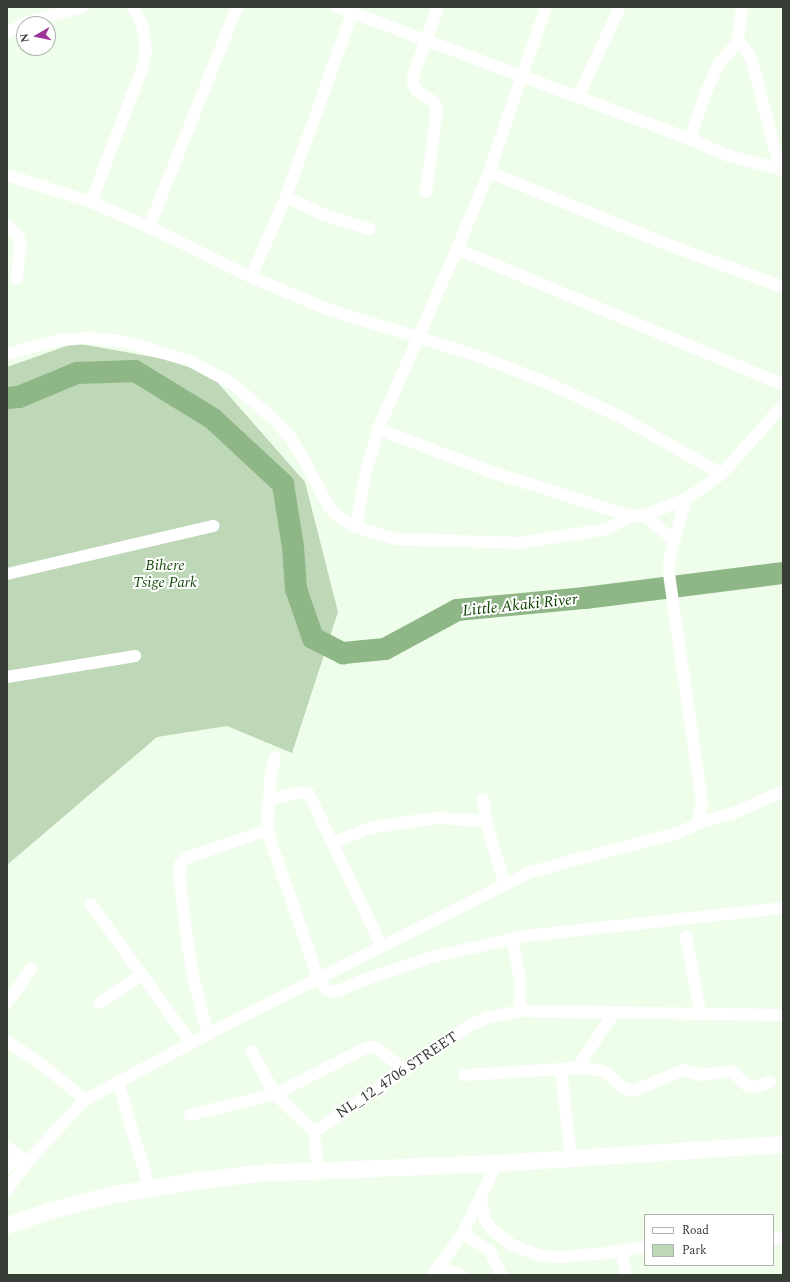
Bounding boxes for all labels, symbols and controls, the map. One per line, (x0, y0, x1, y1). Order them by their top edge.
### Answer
north arrow (16, 16, 56, 56)
text: N (16, 32, 34, 44)
park label: Bihere Tsige Park (133, 556, 197, 591)
water label: Little Akaki River (462, 589, 578, 621)
street label: NL_12_4706 STREET (333, 1028, 461, 1122)
legend (644, 1214, 774, 1266)
text: Road (682, 1221, 709, 1240)
text: Park (682, 1241, 707, 1260)

